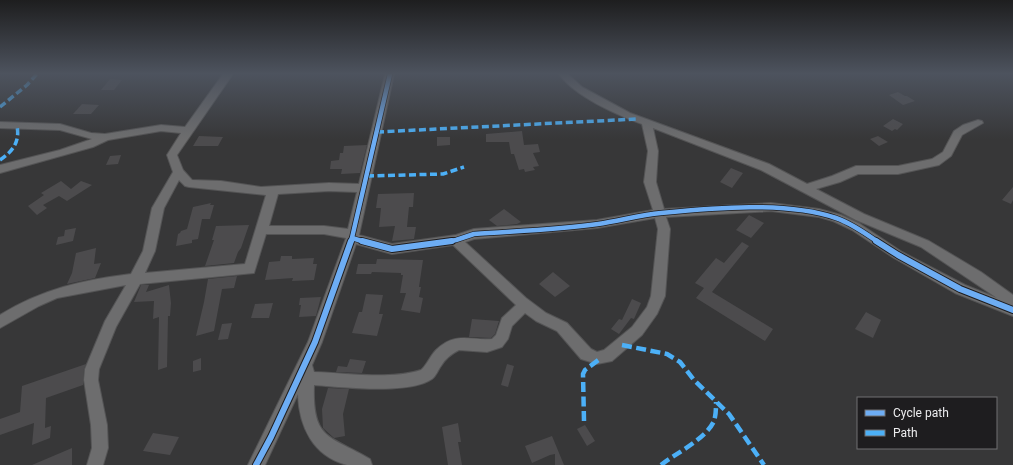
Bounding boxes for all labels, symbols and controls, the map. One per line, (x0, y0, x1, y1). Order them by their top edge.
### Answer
legend (857, 397, 997, 449)
text: Cycle path (893, 406, 949, 420)
text: Path (893, 426, 918, 440)

